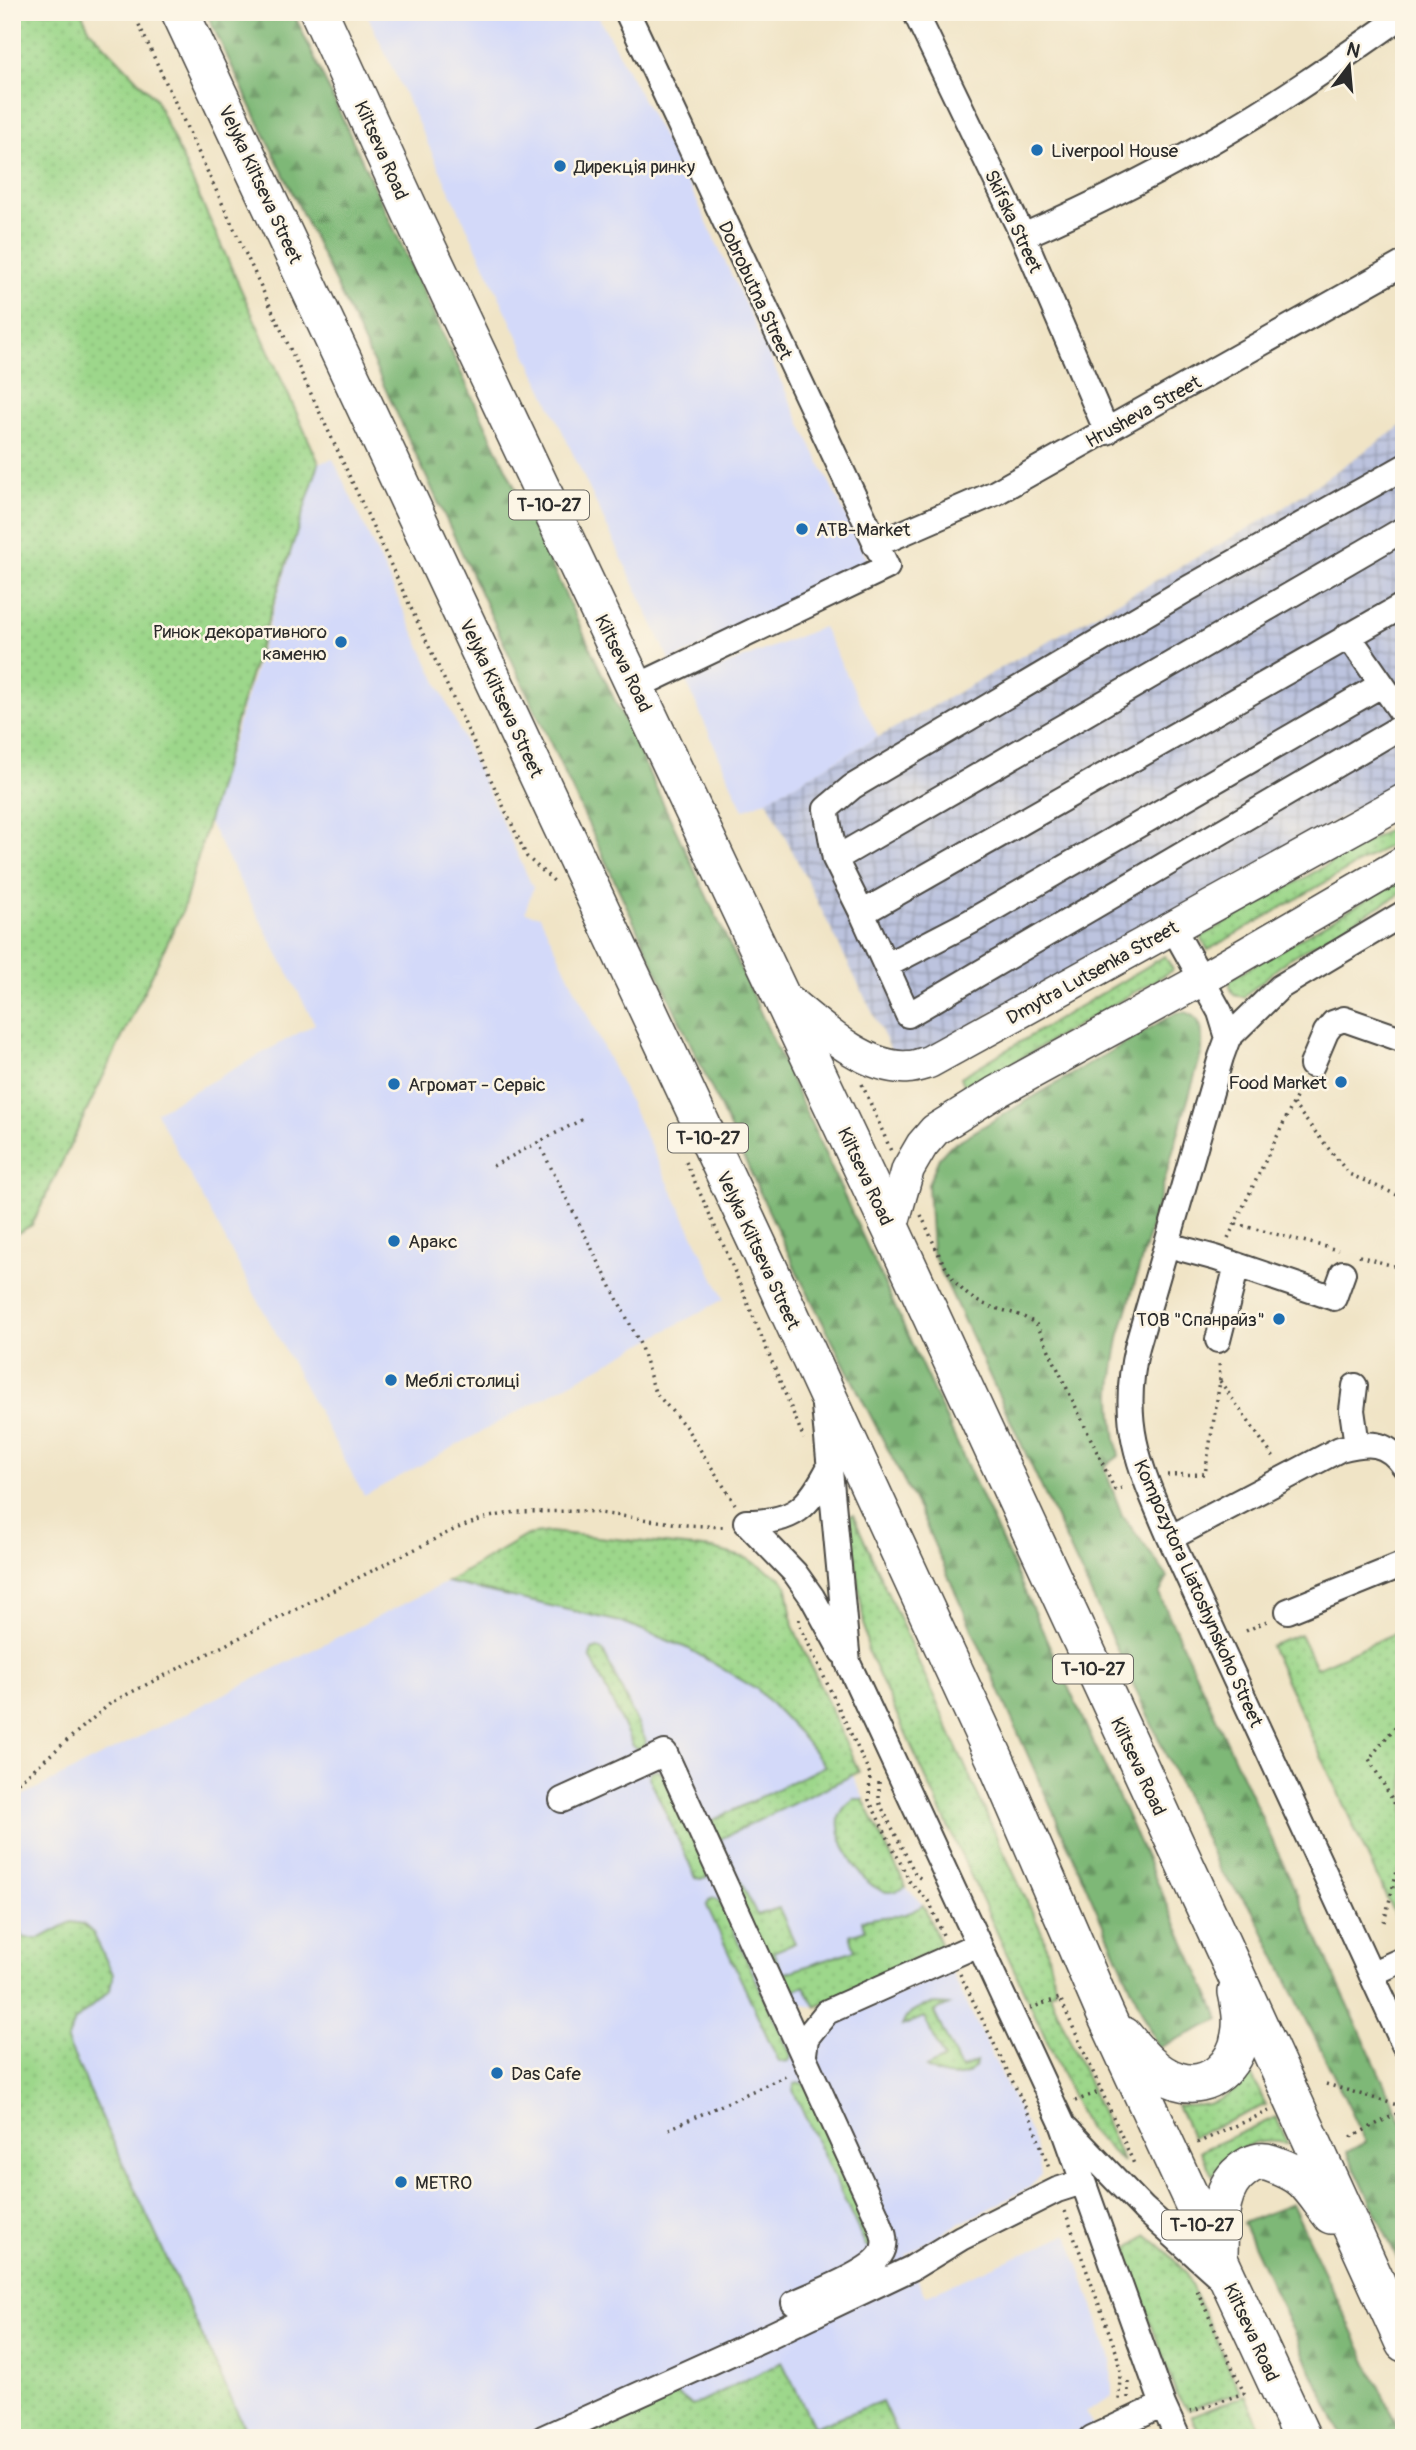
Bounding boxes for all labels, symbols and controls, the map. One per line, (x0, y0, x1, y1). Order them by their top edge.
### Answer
north arrow (1314, 32, 1384, 102)
text: N (1344, 37, 1363, 64)
street label: Kiltseva Road (349, 97, 414, 204)
street label: Velyka Kiltseva Street (213, 101, 307, 268)
place label: Liverpool House (1051, 139, 1179, 163)
marker: Liverpool House (1029, 142, 1045, 158)
place label: Дирекція ринку (573, 155, 695, 179)
marker: Дирекція ринку (552, 158, 568, 174)
street label: Skifska Street (979, 166, 1048, 277)
street label: Dobrobutna Street (713, 217, 798, 364)
street label: Hrusheva Street (1082, 370, 1206, 453)
road number: Т-10-27 (509, 490, 589, 520)
place label: ATB-Market (816, 518, 911, 542)
marker: ATB-Market (794, 521, 810, 537)
street label: Kiltseva Road (589, 611, 657, 716)
street label: Velyka Kiltseva Street (454, 615, 548, 782)
place label: Ринок декоративного каменю (153, 620, 327, 666)
marker: Ринок декоративного каменю (333, 634, 349, 650)
street label: Dmytra Lutsenka Street (1002, 915, 1183, 1030)
place label: Food Market (1228, 1071, 1327, 1095)
place label: Агромат - Сервіс (408, 1073, 546, 1097)
marker: Food Market (1333, 1074, 1349, 1090)
marker: Агромат - Сервіс (386, 1076, 402, 1092)
street label: Kiltseva Road (832, 1123, 898, 1229)
road number: Т-10-27 (668, 1124, 748, 1153)
street label: Velyka Kiltseva Street (711, 1167, 805, 1334)
place label: Аракс (408, 1230, 458, 1254)
marker: Аракс (386, 1233, 402, 1249)
place label: ТОВ "Спанрайз" (1136, 1308, 1265, 1332)
marker: ТОВ "Спанрайз" (1271, 1311, 1287, 1327)
place label: Меблі столиці (405, 1369, 519, 1393)
marker: Меблі столиці (383, 1372, 399, 1388)
street label: Kompozytora Liatoshynskoho Street (1128, 1456, 1268, 1731)
road number: Т-10-27 (1053, 1654, 1133, 1684)
street label: Kiltseva Road (1105, 1713, 1171, 1819)
place label: Das Cafe (511, 2062, 581, 2086)
marker: Das Cafe (489, 2065, 505, 2081)
place label: METRO (415, 2171, 472, 2195)
marker: METRO (393, 2174, 409, 2190)
road number: Т-10-27 (1162, 2210, 1242, 2239)
street label: Kiltseva Road (1218, 2279, 1284, 2385)

